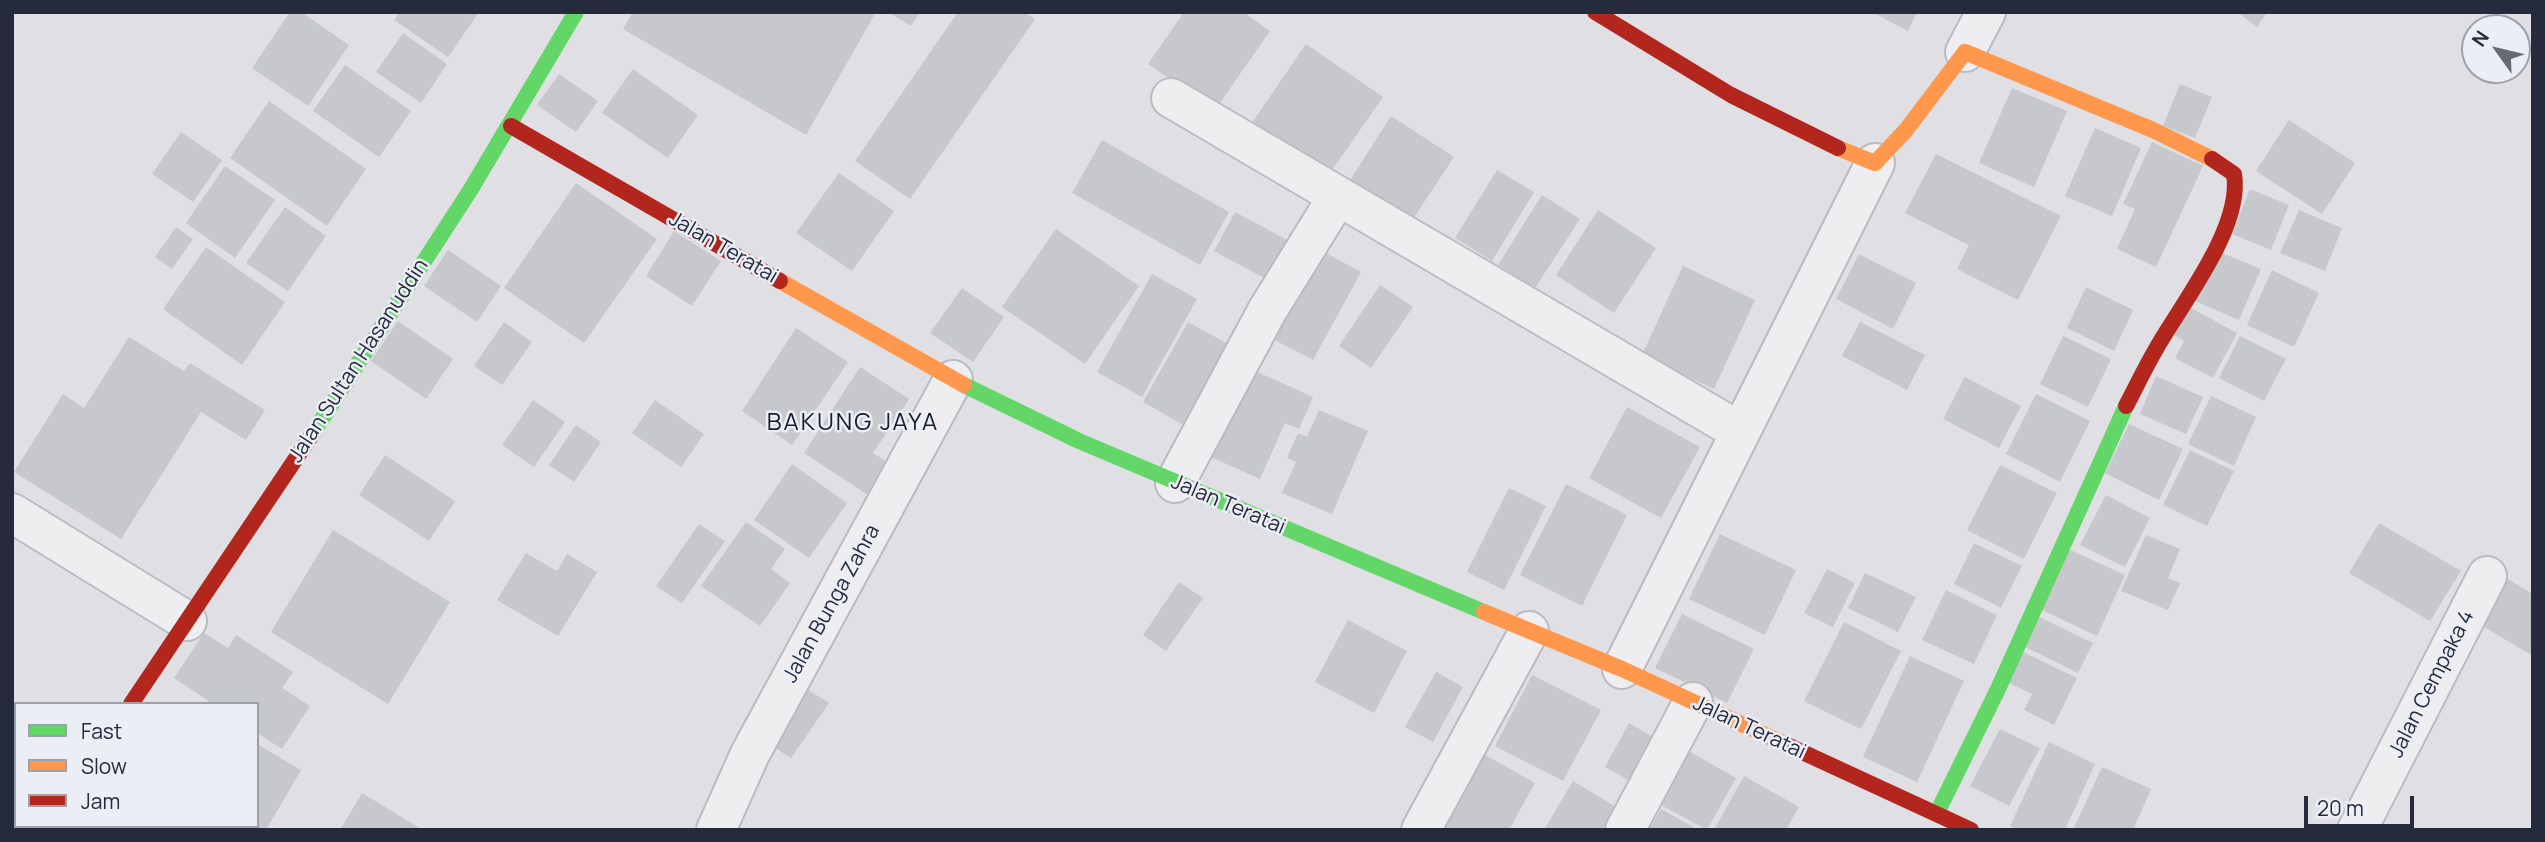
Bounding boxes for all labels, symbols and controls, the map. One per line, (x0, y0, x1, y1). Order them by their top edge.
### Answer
north arrow (2461, 14, 2531, 84)
text: N (2466, 25, 2495, 51)
street label: Jalan Teratai (664, 207, 782, 289)
street label: Jalan Sultan Hasanuddin (284, 254, 434, 468)
district label: BAKUNG JAYA (768, 409, 938, 437)
street label: Jalan Teratai (1167, 470, 1289, 540)
street label: Jalan Bunga Zahra (778, 521, 886, 687)
street label: Jalan Cempaka 4 (2384, 606, 2480, 762)
street label: Jalan Teratai (1689, 691, 1809, 765)
legend (14, 702, 259, 828)
text: Fast (81, 717, 122, 745)
text: Slow (81, 752, 127, 780)
scale bar (2307, 782, 2417, 826)
text: Jam (81, 787, 120, 815)
text: 20 m (2317, 794, 2364, 822)

